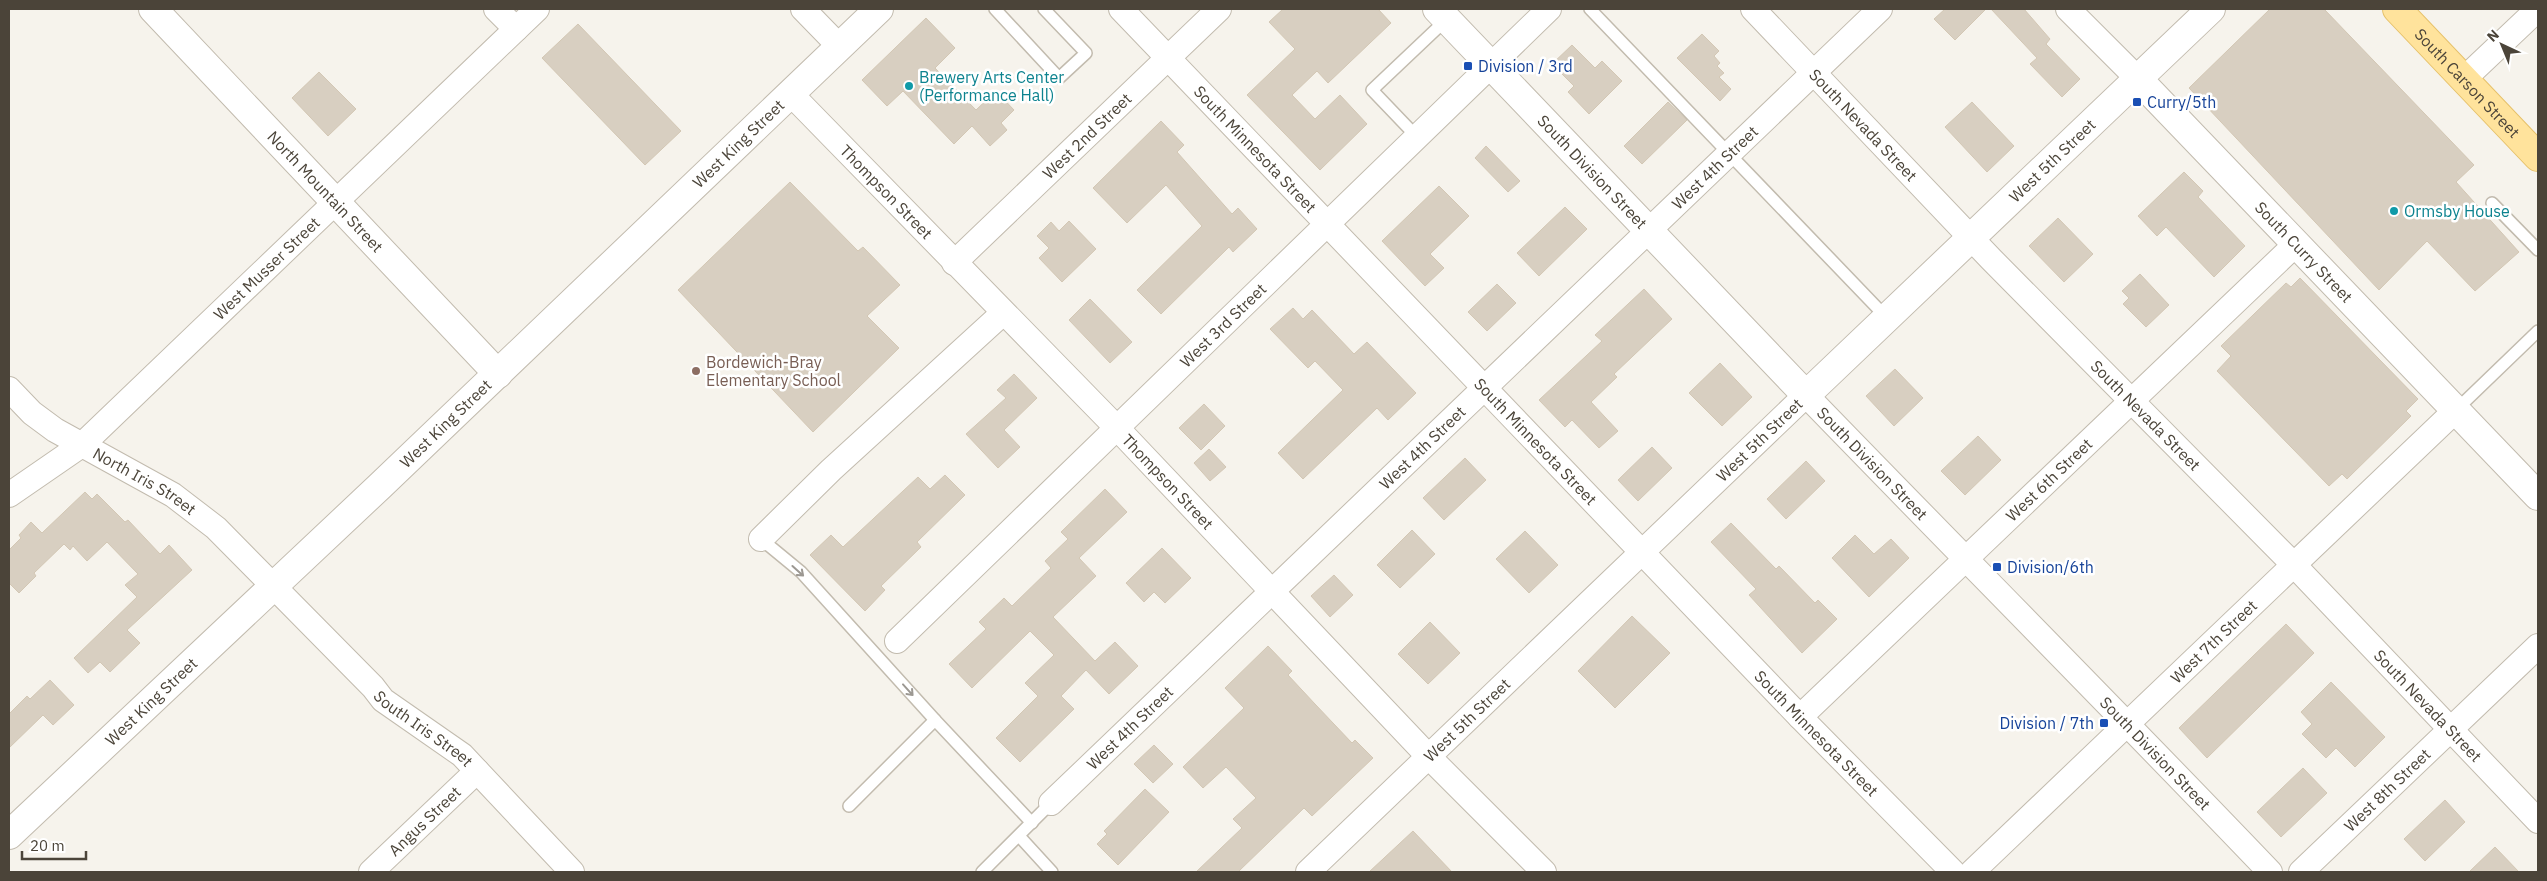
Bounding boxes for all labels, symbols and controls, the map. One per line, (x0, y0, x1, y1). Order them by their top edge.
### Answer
north arrow (2477, 20, 2527, 70)
street label: South Carson Street (2411, 24, 2524, 142)
text: N (2483, 26, 2503, 46)
place label: Division / 3rd (1478, 56, 1573, 76)
marker: Division / 3rd (1462, 60, 1474, 72)
street label: South Nevada Street (1805, 65, 1921, 185)
place label: Brewery Arts Center (Performance Hall) (919, 67, 1064, 105)
marker: Brewery Arts Center (Performance Hall) (903, 80, 915, 92)
street label: South Minnesota Street (1190, 81, 1321, 217)
street label: West 2nd Street (1038, 88, 1135, 183)
place label: Curry/5th (2147, 92, 2216, 112)
street label: West King Street (688, 95, 788, 192)
marker: Curry/5th (2131, 96, 2143, 108)
street label: South Division Street (1533, 110, 1652, 233)
street label: West 5th Street (2005, 115, 2100, 206)
street label: West 4th Street (1667, 121, 1762, 213)
street label: North Mountain Street (263, 126, 388, 256)
street label: Thompson Street (836, 140, 937, 243)
street label: South Curry Street (2251, 197, 2357, 307)
place label: Ormsby House (2404, 201, 2510, 221)
marker: Ormsby House (2388, 205, 2400, 217)
street label: West Musser Street (209, 213, 324, 324)
street label: West 3rd Street (1176, 279, 1270, 371)
place label: Bordewich-Bray Elementary School (706, 352, 841, 390)
street label: South Nevada Street (2087, 356, 2205, 475)
marker: Bordewich-Bray Elementary School (690, 365, 702, 377)
street label: South Minnesota Street (1470, 374, 1601, 509)
street label: West King Street (395, 375, 496, 472)
street label: West 5th Street (1712, 394, 1807, 486)
street label: West 4th Street (1375, 402, 1470, 493)
street label: South Division Street (1813, 403, 1932, 524)
street label: Thompson Street (1118, 430, 1218, 533)
street label: West 6th Street (2002, 434, 2096, 525)
street label: North Iris Street (89, 443, 200, 519)
place label: Division/6th (2007, 557, 2094, 577)
marker: Division/6th (1991, 561, 2003, 573)
one-way arrow (792, 565, 805, 576)
street label: West 7th Street (2166, 595, 2261, 687)
street label: South Nevada Street (2370, 645, 2486, 766)
street label: West King Street (101, 653, 201, 750)
street label: South Minnesota Street (1750, 666, 1882, 800)
street label: West 5th Street (1420, 674, 1514, 766)
street label: West 4th Street (1082, 682, 1177, 774)
one-way arrow (902, 684, 914, 697)
street label: South Iris Street (369, 686, 477, 771)
street label: South Division Street (2096, 692, 2215, 814)
place label: Division / 7th (2000, 713, 2094, 733)
marker: Division / 7th (2098, 717, 2110, 729)
street label: West 8th Street (2340, 744, 2435, 836)
street label: Angus Street (384, 782, 465, 860)
scale bar (22, 828, 86, 860)
text: 20 m (30, 836, 65, 855)

